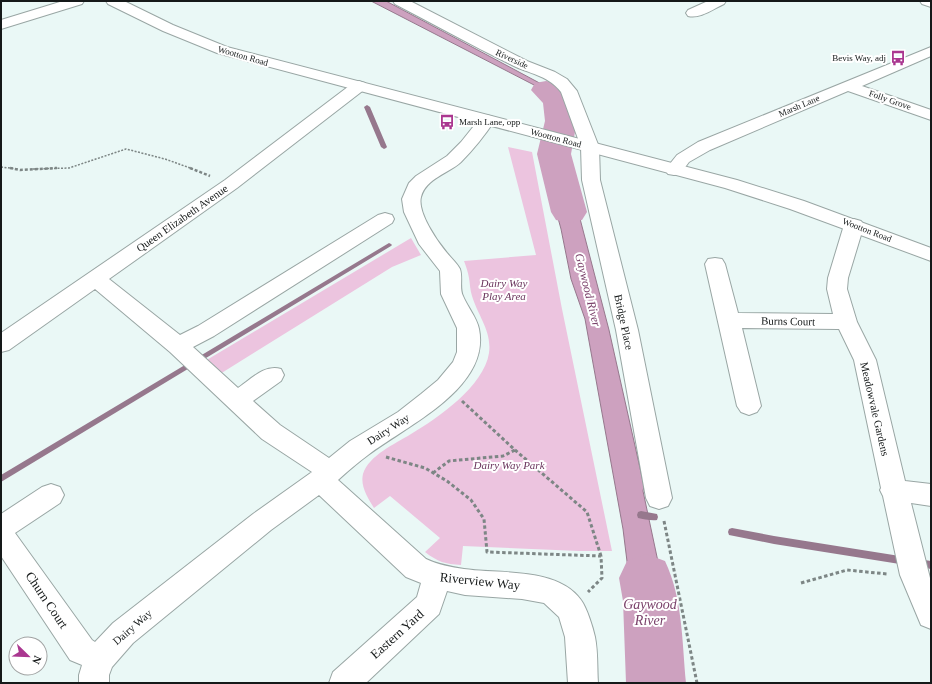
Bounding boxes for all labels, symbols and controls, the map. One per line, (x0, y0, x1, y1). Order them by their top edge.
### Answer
street label: Wootton Road (217, 44, 270, 68)
street label: Riverside (494, 47, 530, 71)
bus stop icon: Bevis Way, adj (889, 49, 907, 67)
place label: Bevis Way, adj (832, 53, 886, 63)
street label: Folly Grove (868, 88, 912, 112)
street label: Marsh Lane (777, 93, 821, 119)
bus stop icon: Marsh Lane, opp (438, 113, 456, 131)
place label: Marsh Lane, opp (459, 117, 521, 127)
street label: Wootton Road (530, 126, 583, 150)
street label: Queen Elizabeth Avenue (134, 182, 230, 254)
street label: Wootton Road (841, 216, 894, 244)
water label: Gaywood River (572, 252, 604, 328)
park label: Dairy Way Play Area (480, 277, 528, 302)
street label: Bridge Place (612, 293, 636, 351)
street label: Burns Court (761, 315, 815, 327)
street label: Meadowvale Gardens (858, 361, 892, 457)
street label: Dairy Way (365, 411, 412, 447)
park label: Dairy Way Park (472, 459, 546, 471)
street label: Churn Court (23, 569, 72, 632)
street label: Riverview Way (439, 569, 521, 593)
water label: Gaywood River (623, 597, 678, 628)
street label: Eastern Yard (367, 606, 427, 662)
street label: Dairy Way (110, 607, 154, 647)
north arrow (8, 636, 48, 676)
text: N (30, 654, 44, 666)

